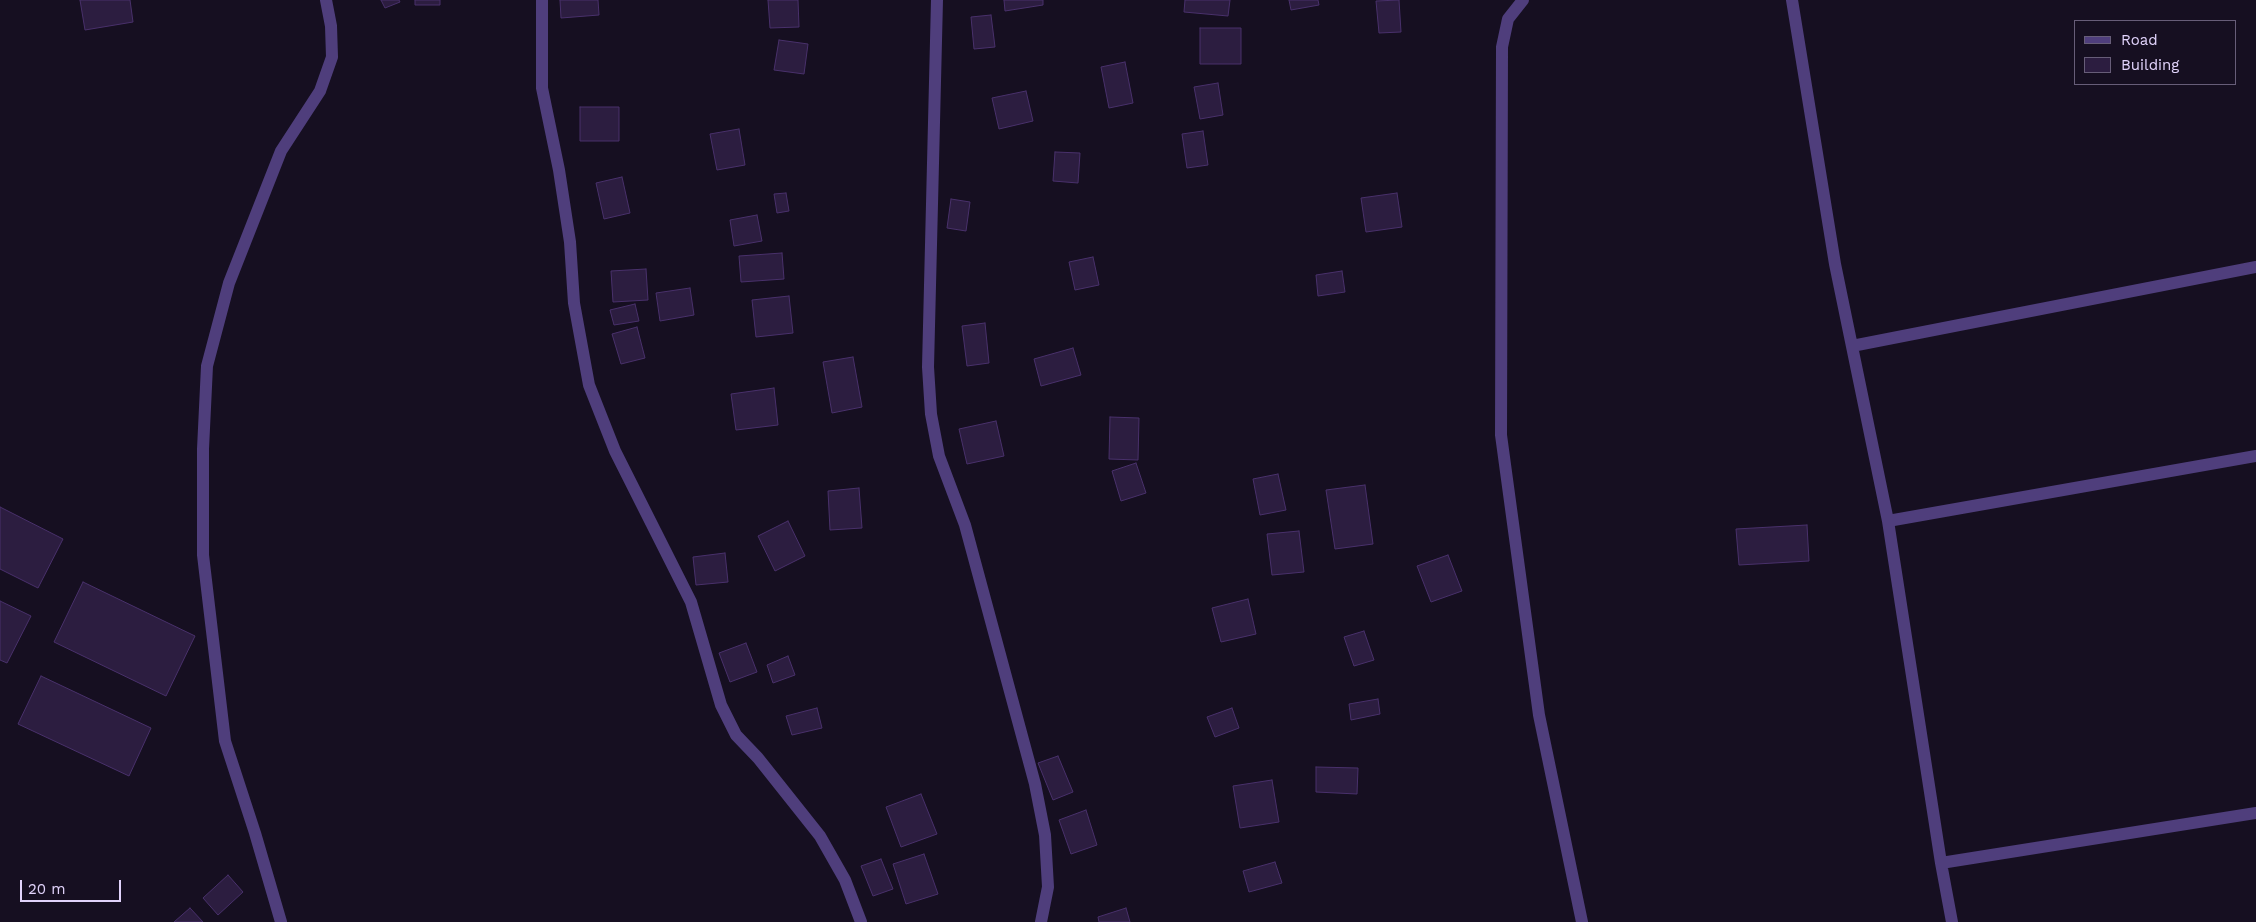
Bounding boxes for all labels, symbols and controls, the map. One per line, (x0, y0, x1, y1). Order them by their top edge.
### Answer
legend (2074, 20, 2236, 85)
text: Road (2121, 31, 2158, 49)
text: Building (2121, 56, 2179, 74)
scale bar (22, 870, 124, 902)
text: 20 m (28, 880, 66, 898)

